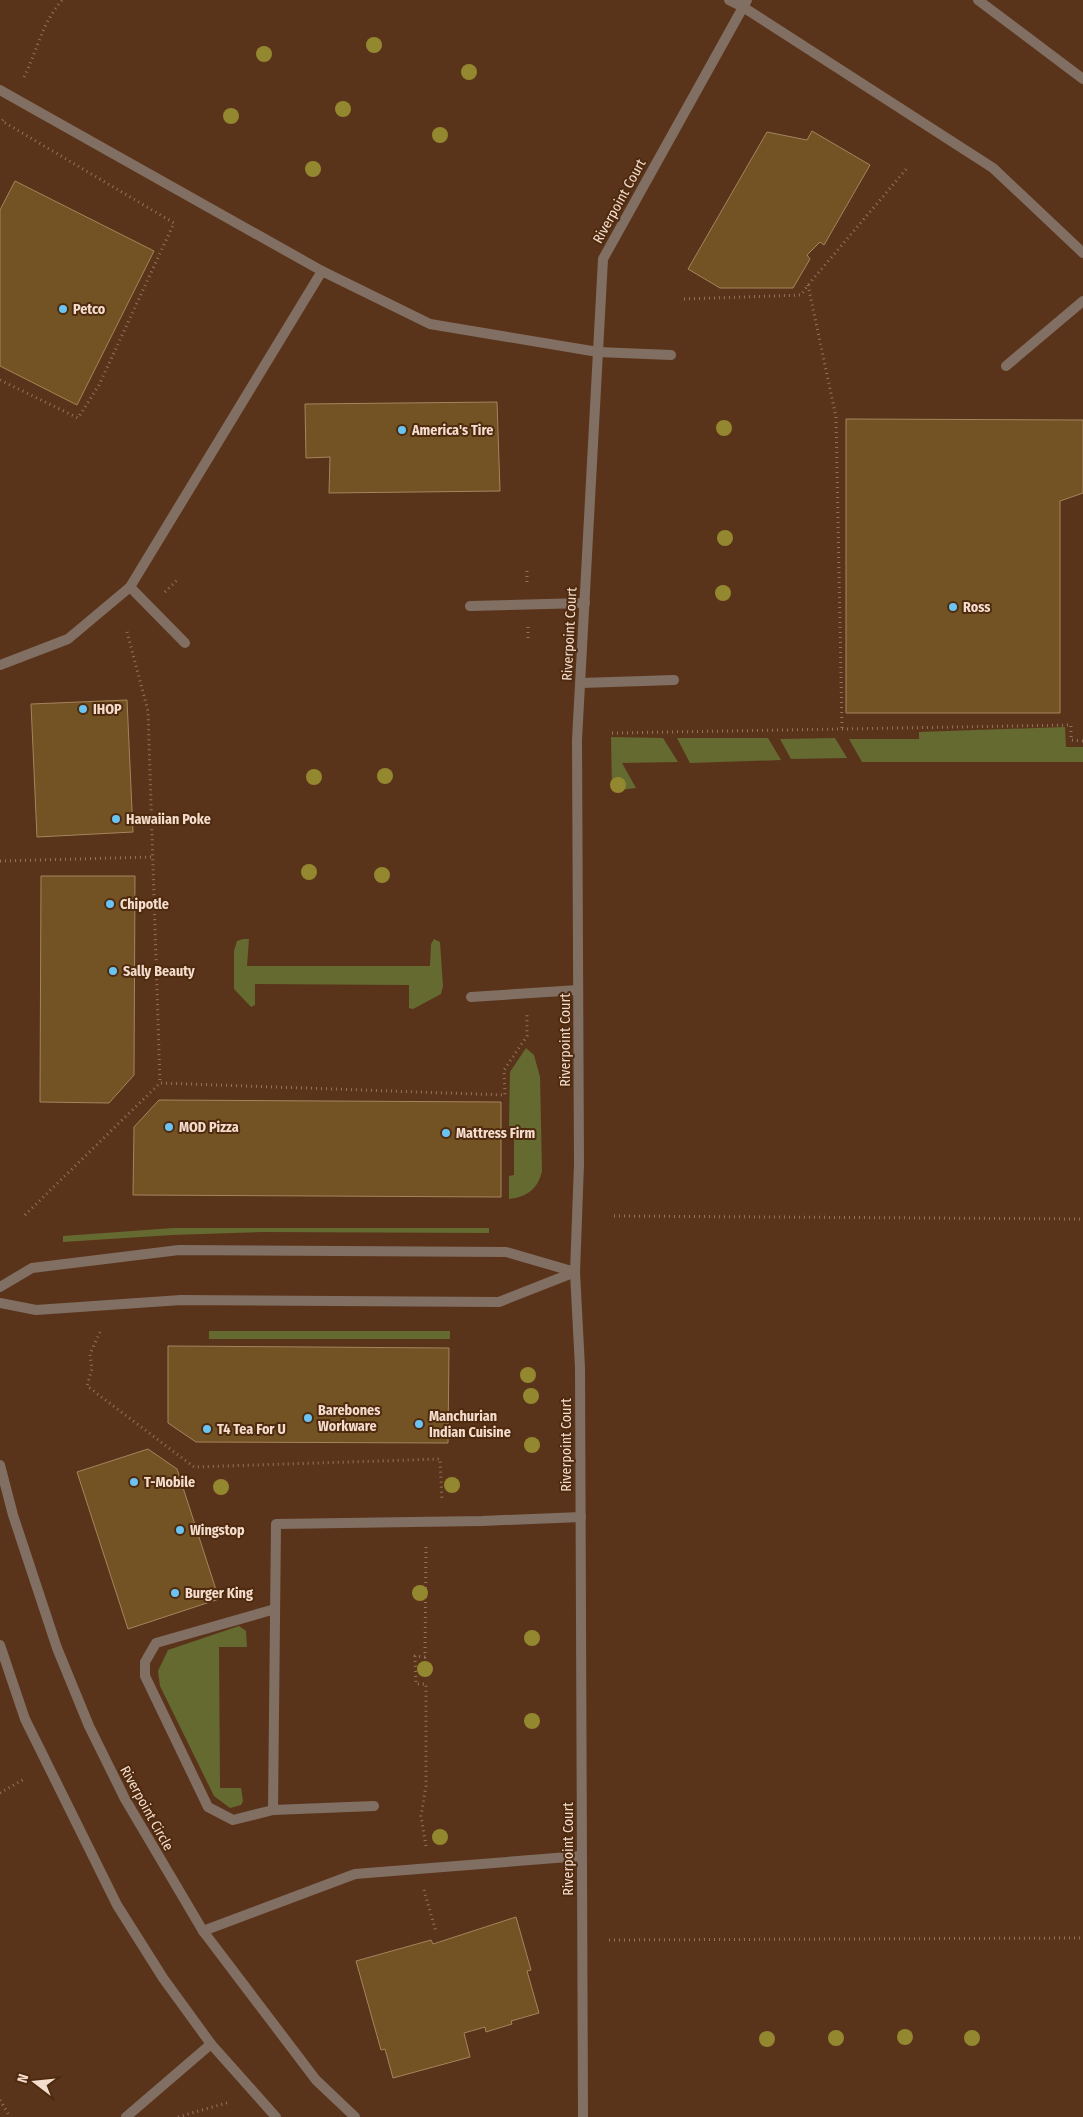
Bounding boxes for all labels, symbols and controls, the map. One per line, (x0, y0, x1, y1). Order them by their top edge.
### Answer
street label: Riverpoint Court (589, 156, 650, 246)
place label: Petco (73, 301, 106, 318)
marker: Petco (57, 303, 69, 315)
place label: America's Tire (411, 422, 493, 439)
marker: America's Tire (396, 424, 408, 436)
street label: Riverpoint Court (559, 586, 580, 681)
place label: Ross (963, 599, 990, 616)
marker: Ross (947, 601, 959, 613)
place label: IHOP (93, 701, 122, 718)
marker: IHOP (77, 703, 89, 715)
place label: Hawaiian Poke (126, 811, 211, 828)
marker: Hawaiian Poke (110, 813, 122, 825)
place label: Chipotle (120, 896, 169, 913)
marker: Chipotle (104, 898, 116, 910)
place label: Sally Beauty (123, 963, 195, 980)
marker: Sally Beauty (107, 965, 119, 977)
street label: Riverpoint Court (557, 993, 574, 1087)
place label: MOD Pizza (179, 1119, 239, 1136)
marker: MOD Pizza (163, 1121, 175, 1133)
place label: Mattress Firm (456, 1125, 535, 1142)
marker: Mattress Firm (440, 1127, 452, 1139)
street label: Riverpoint Court (558, 1398, 575, 1492)
place label: Barebones Workware (318, 1402, 380, 1435)
place label: Manchurian Indian Cuisine (429, 1408, 511, 1441)
marker: Barebones Workware (302, 1412, 314, 1424)
marker: Manchurian Indian Cuisine (413, 1418, 425, 1430)
place label: T4 Tea For U (217, 1421, 286, 1438)
marker: T4 Tea For U (201, 1423, 213, 1435)
place label: T-Mobile (144, 1474, 195, 1491)
marker: T-Mobile (128, 1476, 140, 1488)
place label: Wingstop (190, 1522, 245, 1539)
marker: Wingstop (174, 1524, 186, 1536)
place label: Burger King (185, 1585, 253, 1602)
marker: Burger King (169, 1587, 181, 1599)
street label: Riverpoint Circle (116, 1763, 177, 1854)
street label: Riverpoint Court (560, 1802, 577, 1896)
north arrow (10, 2057, 60, 2107)
text: N (14, 2072, 32, 2085)

